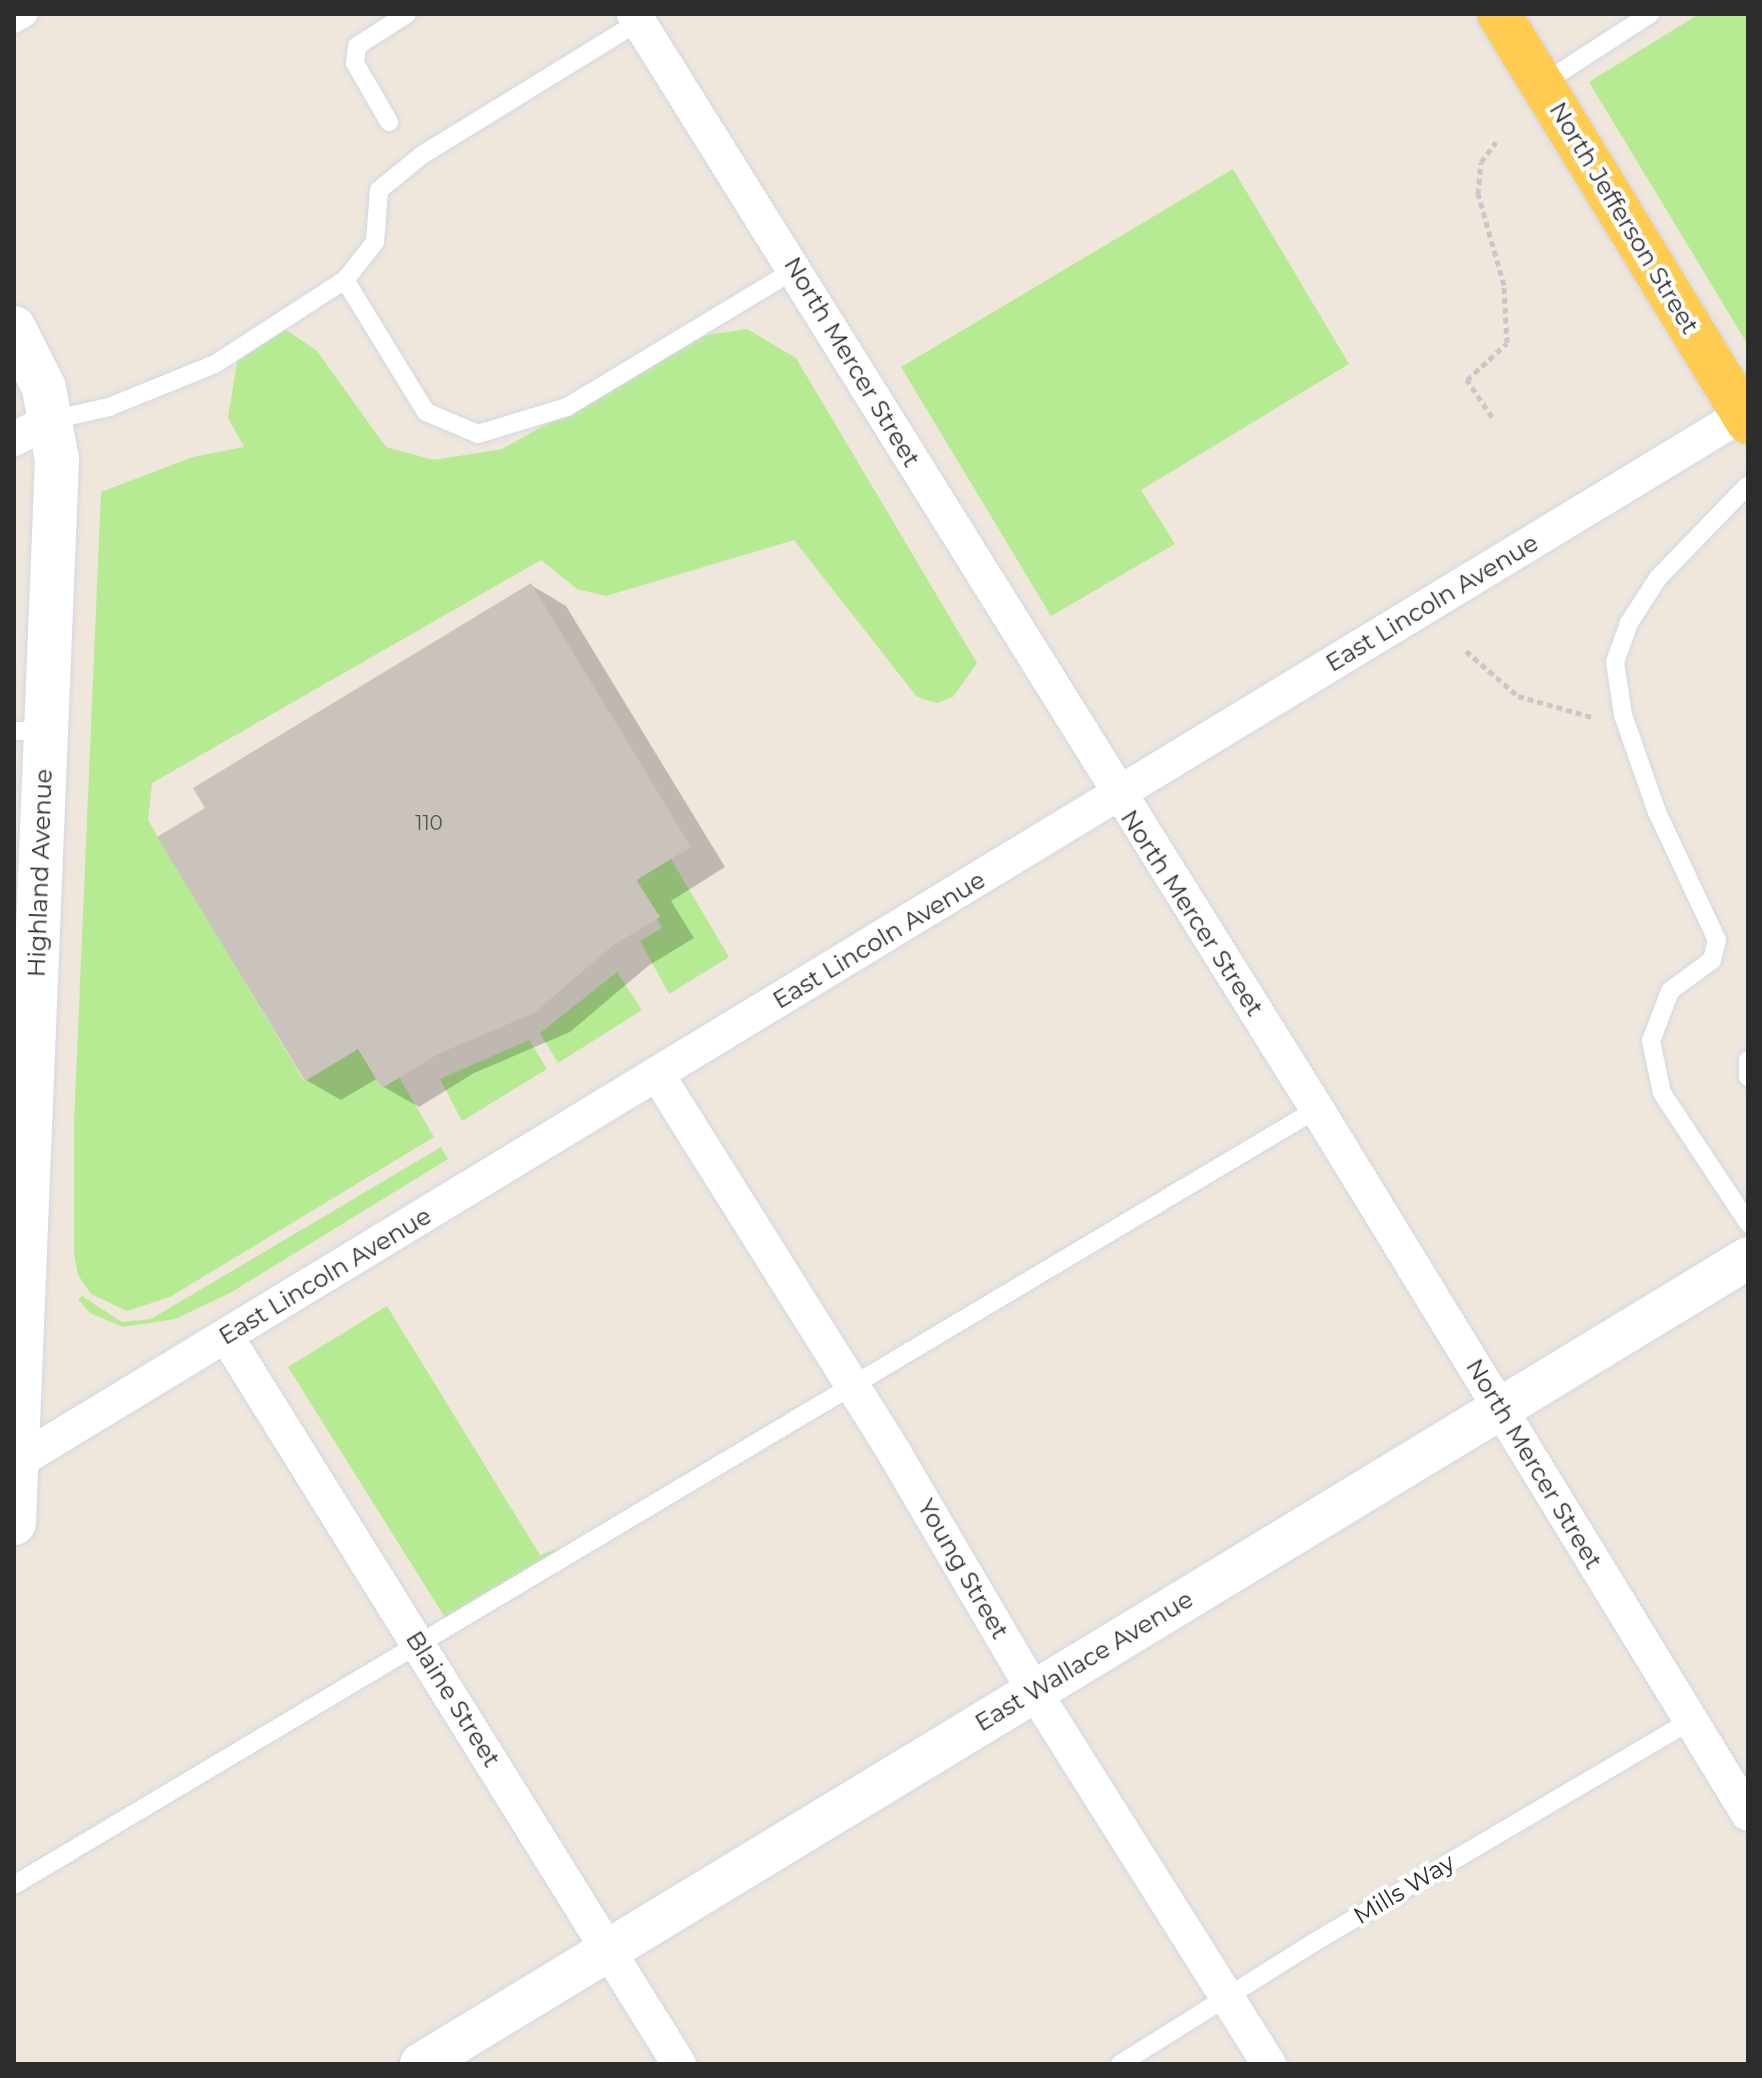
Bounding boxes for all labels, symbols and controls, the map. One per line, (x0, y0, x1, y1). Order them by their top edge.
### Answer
street label: North Jefferson Street (1543, 97, 1705, 339)
street label: North Mercer Street (778, 252, 926, 472)
street label: East Lincoln Avenue (1321, 528, 1543, 678)
street label: Highland Avenue (22, 768, 58, 978)
street label: North Mercer Street (1115, 805, 1269, 1021)
house number: 110 (415, 811, 443, 835)
street label: East Lincoln Avenue (768, 865, 990, 1015)
street label: East Lincoln Avenue (214, 1201, 436, 1351)
street label: North Mercer Street (1460, 1354, 1608, 1574)
street label: Young Street (911, 1494, 1015, 1644)
street label: East Wallace Avenue (970, 1585, 1198, 1737)
street label: Blaine Street (400, 1626, 506, 1772)
street label: Mills Way (1348, 1848, 1460, 1930)

